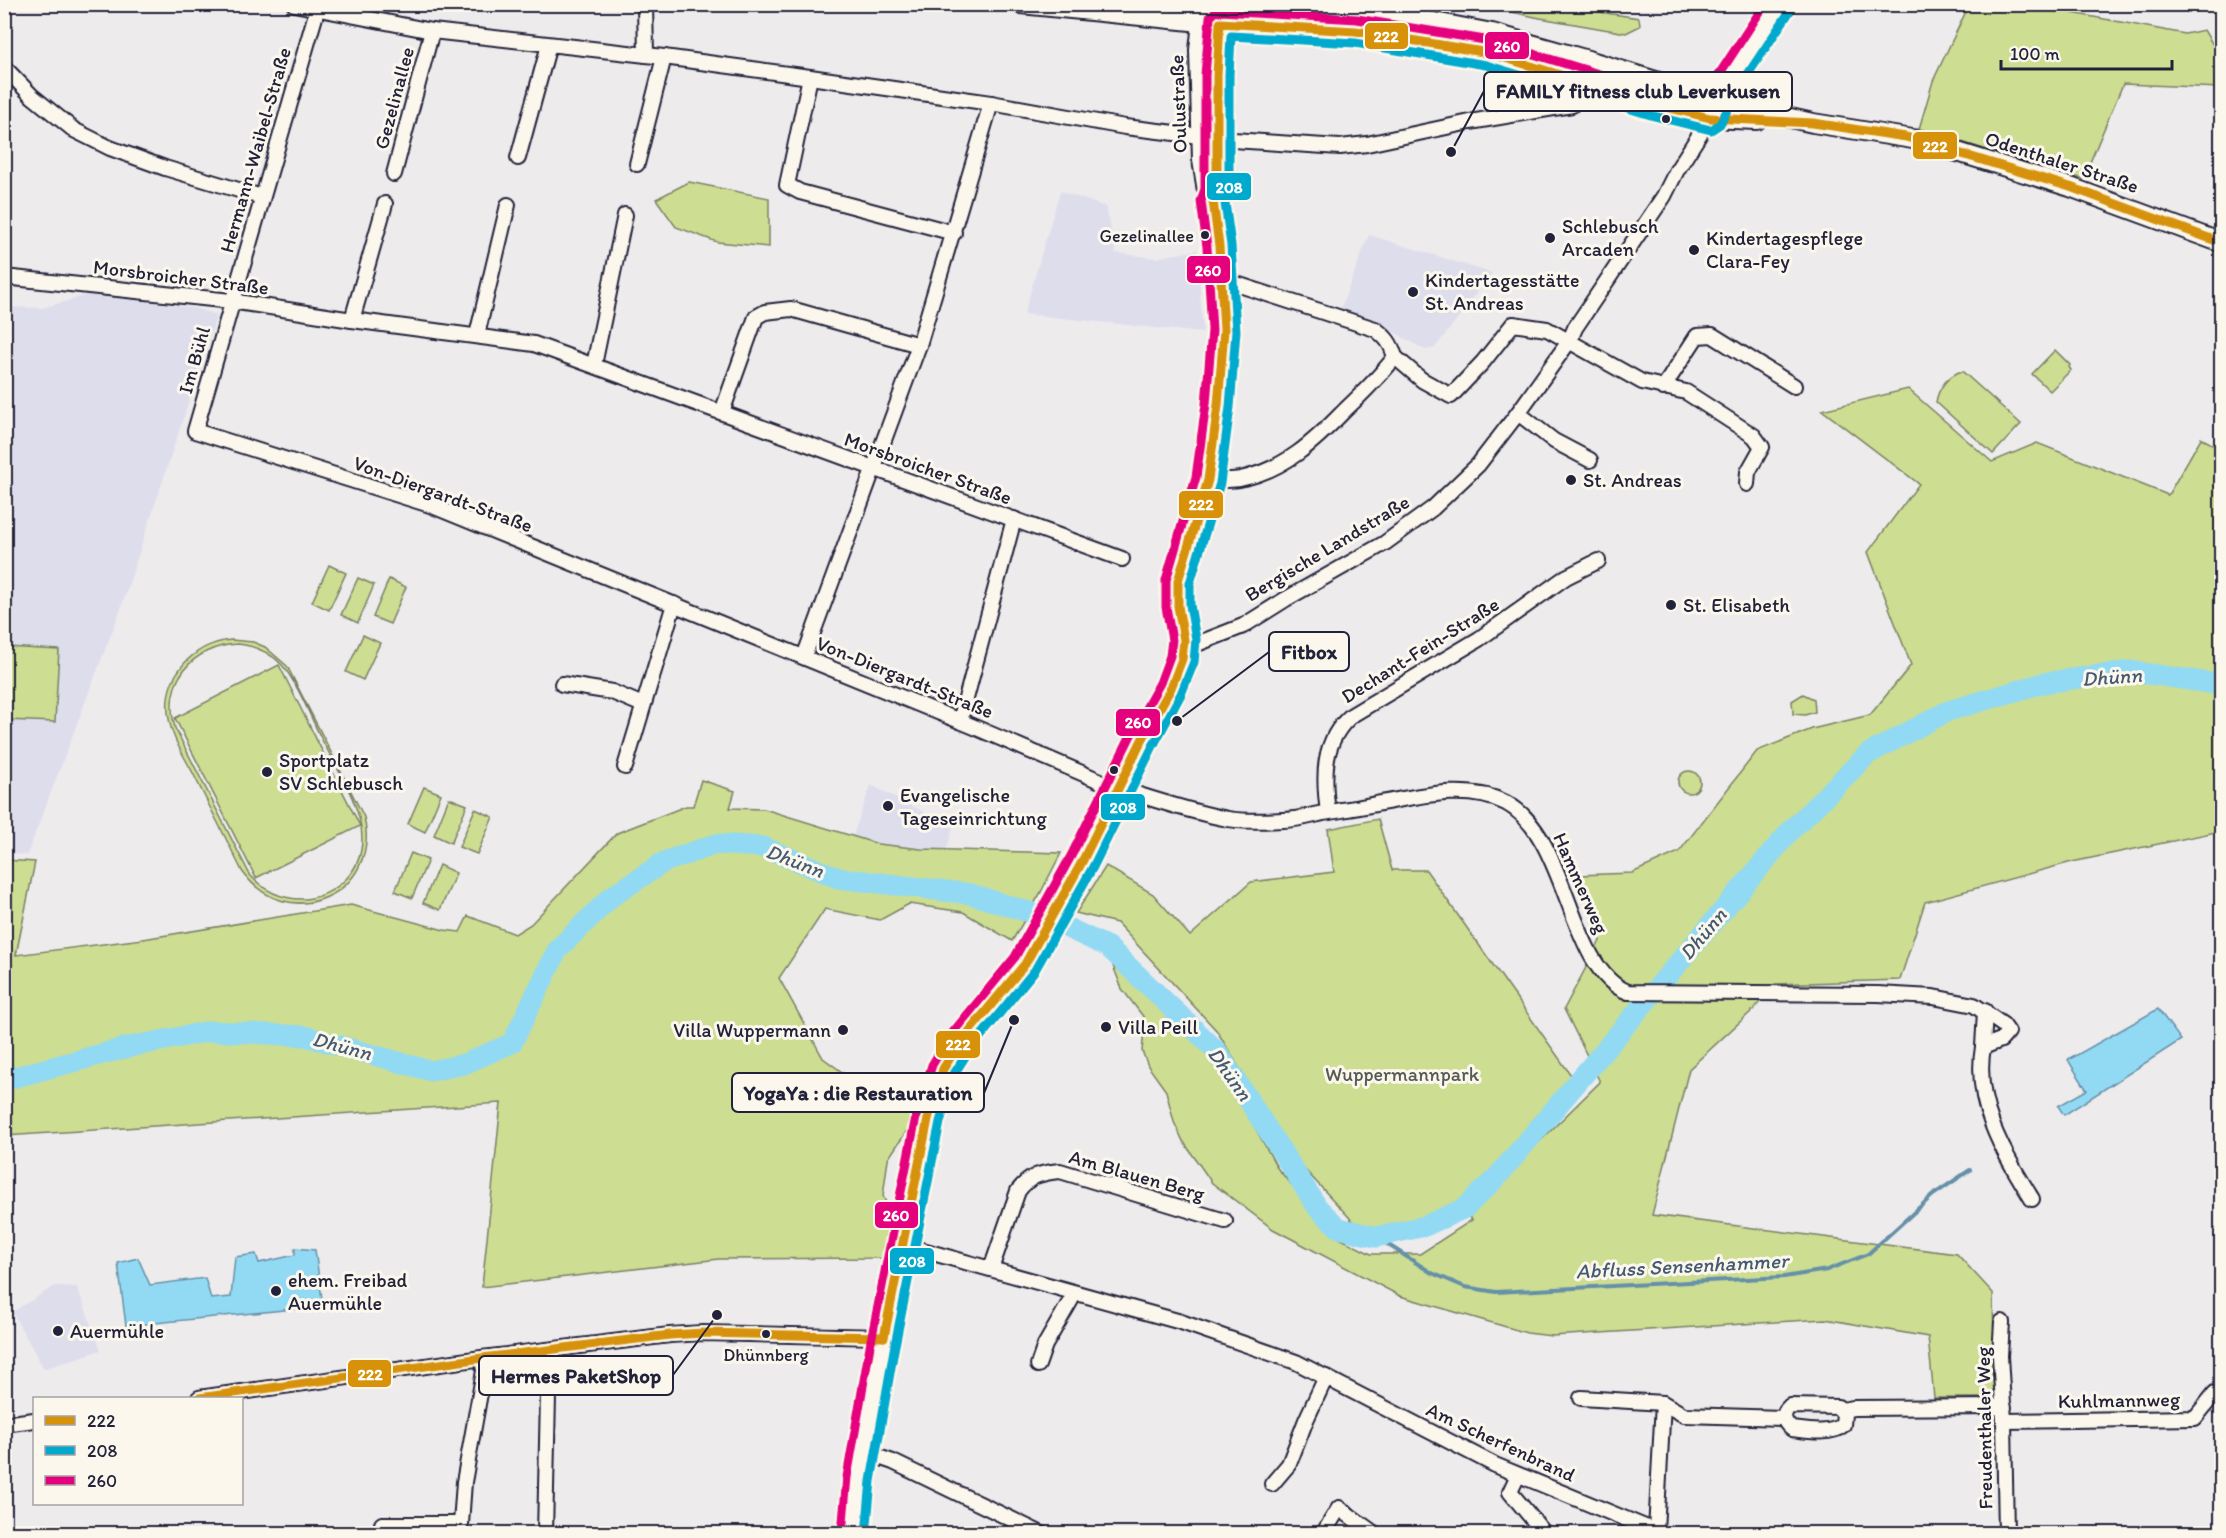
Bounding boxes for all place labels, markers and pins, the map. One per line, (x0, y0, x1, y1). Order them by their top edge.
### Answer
callout: FAMILY fitness club Leverkusen (1484, 72, 1792, 111)
unlabelled marker (1660, 113, 1672, 125)
place label: Schlebusch Arcaden (1562, 214, 1659, 261)
place label: Gezelinallee (1100, 225, 1194, 247)
place label: Kindertagespflege Clara-Fey (1706, 226, 1863, 273)
marker: Gezelinallee (1199, 229, 1211, 241)
marker: Schlebusch Arcaden (1543, 231, 1557, 245)
marker: Kindertagespflege Clara-Fey (1687, 243, 1701, 257)
place label: Kindertagesstätte St. Andreas (1425, 268, 1579, 315)
marker: Kindertagesstätte St. Andreas (1406, 285, 1420, 299)
place label: St. Andreas (1583, 468, 1682, 492)
marker: St. Andreas (1564, 473, 1578, 487)
place label: St. Elisabeth (1683, 593, 1790, 617)
marker: St. Elisabeth (1664, 598, 1678, 612)
callout: Fitbox (1269, 632, 1349, 671)
place label: Sportplatz SV Schlebusch (279, 748, 403, 795)
unlabelled marker (1108, 764, 1120, 776)
marker: Sportplatz SV Schlebusch (260, 765, 274, 779)
place label: Evangelische Tageseinrichtung (900, 783, 1048, 830)
marker: Evangelische Tageseinrichtung (881, 799, 895, 813)
place label: Villa Peill (1118, 1015, 1198, 1039)
place label: Villa Wuppermann (673, 1018, 831, 1042)
marker: Villa Peill (1099, 1020, 1113, 1034)
marker: Villa Wuppermann (836, 1023, 850, 1037)
callout: YogaYa : die Restauration (732, 1073, 984, 1112)
place label: ehem. Freibad Auermühle (288, 1268, 408, 1315)
marker: ehem. Freibad Auermühle (269, 1284, 283, 1298)
place label: Auermühle (70, 1319, 164, 1343)
marker: Auermühle (51, 1324, 65, 1338)
marker: Dhünnberg (760, 1328, 772, 1340)
place label: Dhünnberg (723, 1344, 809, 1366)
callout: Hermes PaketShop (479, 1356, 673, 1395)

